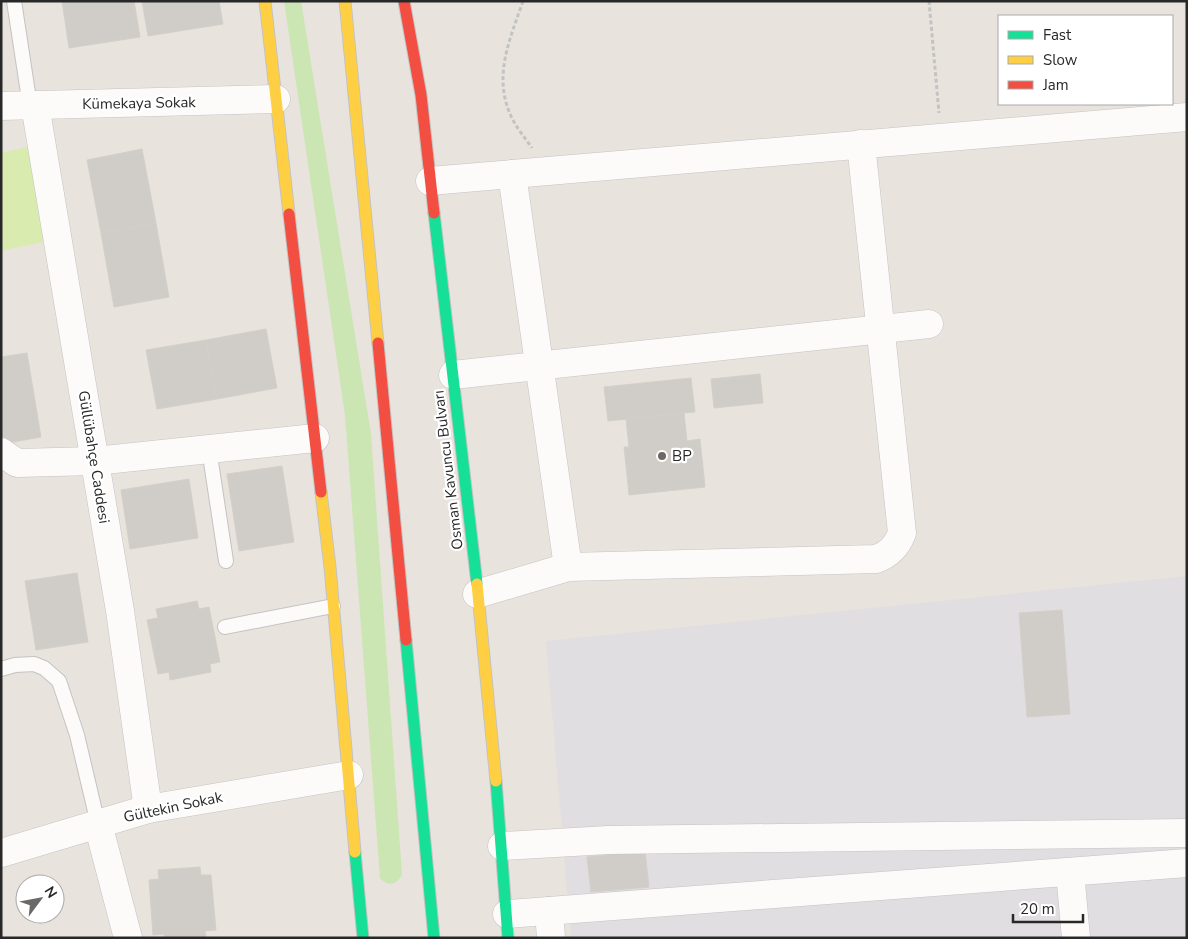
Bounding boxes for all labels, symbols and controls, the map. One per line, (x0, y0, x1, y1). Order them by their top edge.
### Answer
legend (998, 15, 1173, 105)
text: Fast (1043, 25, 1072, 45)
text: Slow (1043, 50, 1078, 70)
text: Jam (1042, 75, 1069, 95)
street label: Kümekaya Sokak (82, 92, 196, 114)
street label: Güllübahçe Caddesi (74, 389, 114, 525)
street label: Osman Kavuncu Bulvarı (428, 389, 468, 551)
place label: BP (672, 446, 692, 466)
marker: BP (656, 450, 668, 462)
street label: Gültekin Sokak (122, 787, 225, 827)
north arrow (15, 874, 65, 924)
text: N (40, 883, 61, 902)
scale bar (1013, 892, 1083, 924)
text: 20 m (1020, 899, 1055, 919)

